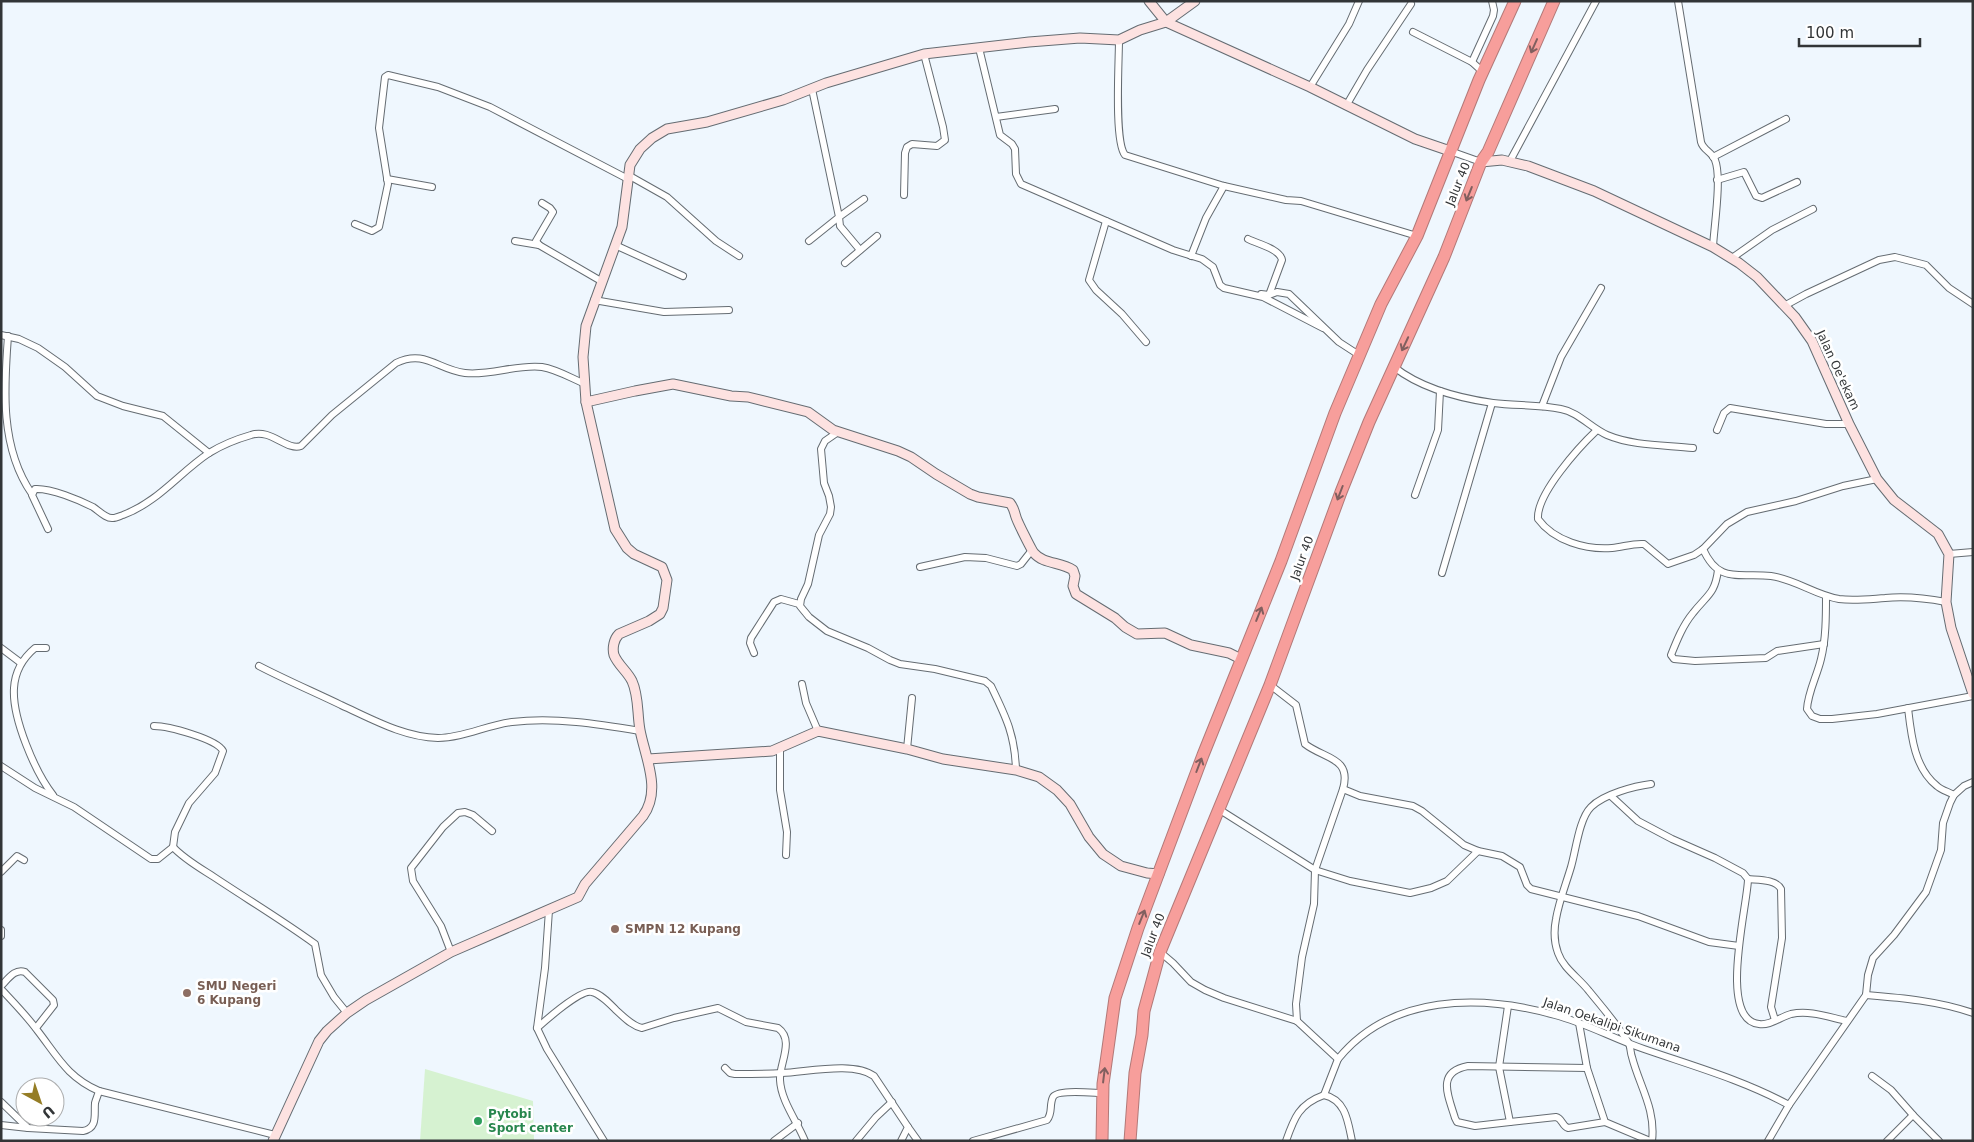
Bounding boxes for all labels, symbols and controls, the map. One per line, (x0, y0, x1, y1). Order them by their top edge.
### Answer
scale bar (1799, 15, 1920, 47)
text: 100 m (1806, 24, 1854, 42)
one-way arrow (1529, 38, 1539, 53)
street label: Jalur 40 (1443, 160, 1473, 209)
one-way arrow (1463, 187, 1472, 202)
street label: Jalan Oe'ekam (1813, 327, 1863, 412)
one-way arrow (1399, 336, 1409, 351)
one-way arrow (1335, 485, 1345, 500)
street label: Jalur 40 (1287, 534, 1316, 583)
one-way arrow (1255, 607, 1265, 622)
one-way arrow (1195, 758, 1204, 773)
one-way arrow (1138, 910, 1147, 925)
street label: Jalur 40 (1138, 911, 1168, 960)
place label: SMPN 12 Kupang (625, 922, 741, 936)
marker: SMPN 12 Kupang (609, 923, 621, 935)
place label: SMU Negeri 6 Kupang (197, 979, 276, 1007)
marker: SMU Negeri 6 Kupang (181, 987, 193, 999)
street label: Jalan Oekalipi Sikumana (1540, 995, 1683, 1055)
one-way arrow (1099, 1067, 1109, 1083)
north arrow (15, 1077, 65, 1127)
text: U (39, 1102, 58, 1122)
place label: Pytobi Sport center (488, 1107, 573, 1135)
marker: Pytobi Sport center (472, 1115, 484, 1127)

